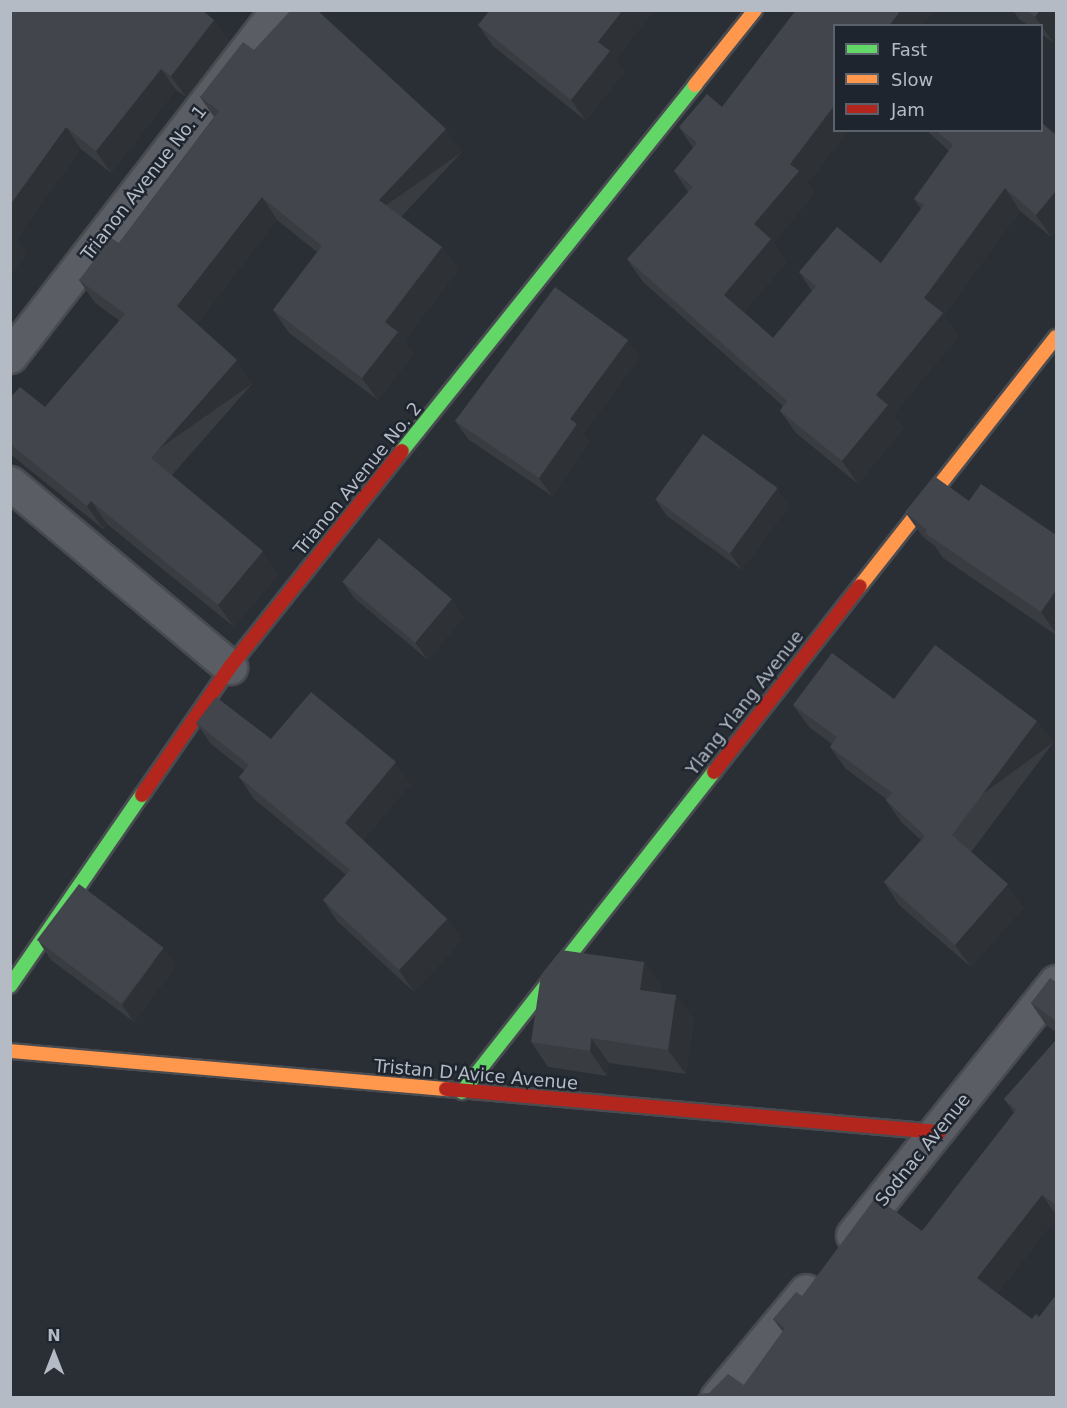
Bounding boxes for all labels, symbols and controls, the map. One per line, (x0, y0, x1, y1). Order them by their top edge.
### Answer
legend (833, 24, 1043, 132)
text: Fast (891, 39, 927, 60)
text: Slow (891, 69, 933, 90)
text: Jam (891, 99, 925, 120)
street label: Trianon Avenue No. 1 (77, 101, 211, 265)
street label: Trianon Avenue No. 2 (290, 398, 426, 560)
street label: Ylang Ylang Avenue (682, 626, 808, 780)
street label: Tristan D'Avice Avenue (373, 1055, 579, 1095)
street label: Sodnac Avenue (871, 1089, 975, 1211)
north arrow (24, 1324, 84, 1384)
text: N (47, 1326, 61, 1345)

